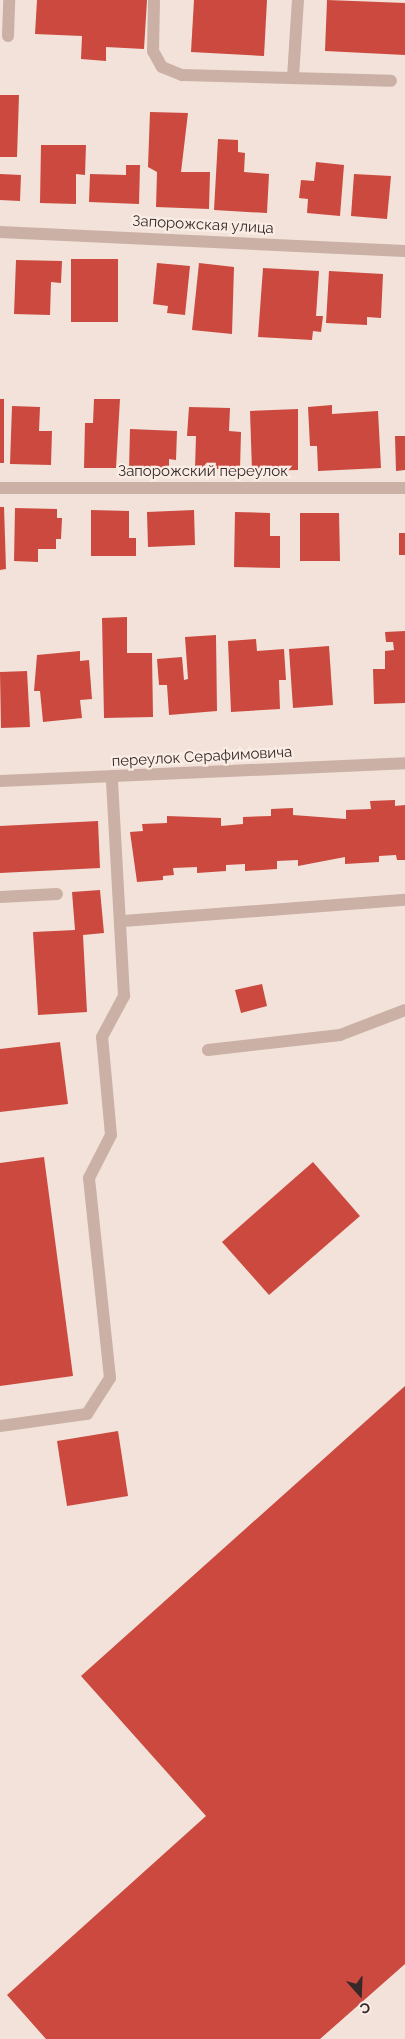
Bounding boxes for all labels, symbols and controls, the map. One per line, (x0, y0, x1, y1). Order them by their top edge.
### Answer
street label: Запорожская улица (132, 212, 274, 238)
street label: Запорожский переулок (118, 463, 288, 481)
street label: переулок Серафимовича (111, 743, 293, 771)
north arrow (335, 1969, 385, 2019)
text: С (358, 1999, 372, 2017)

